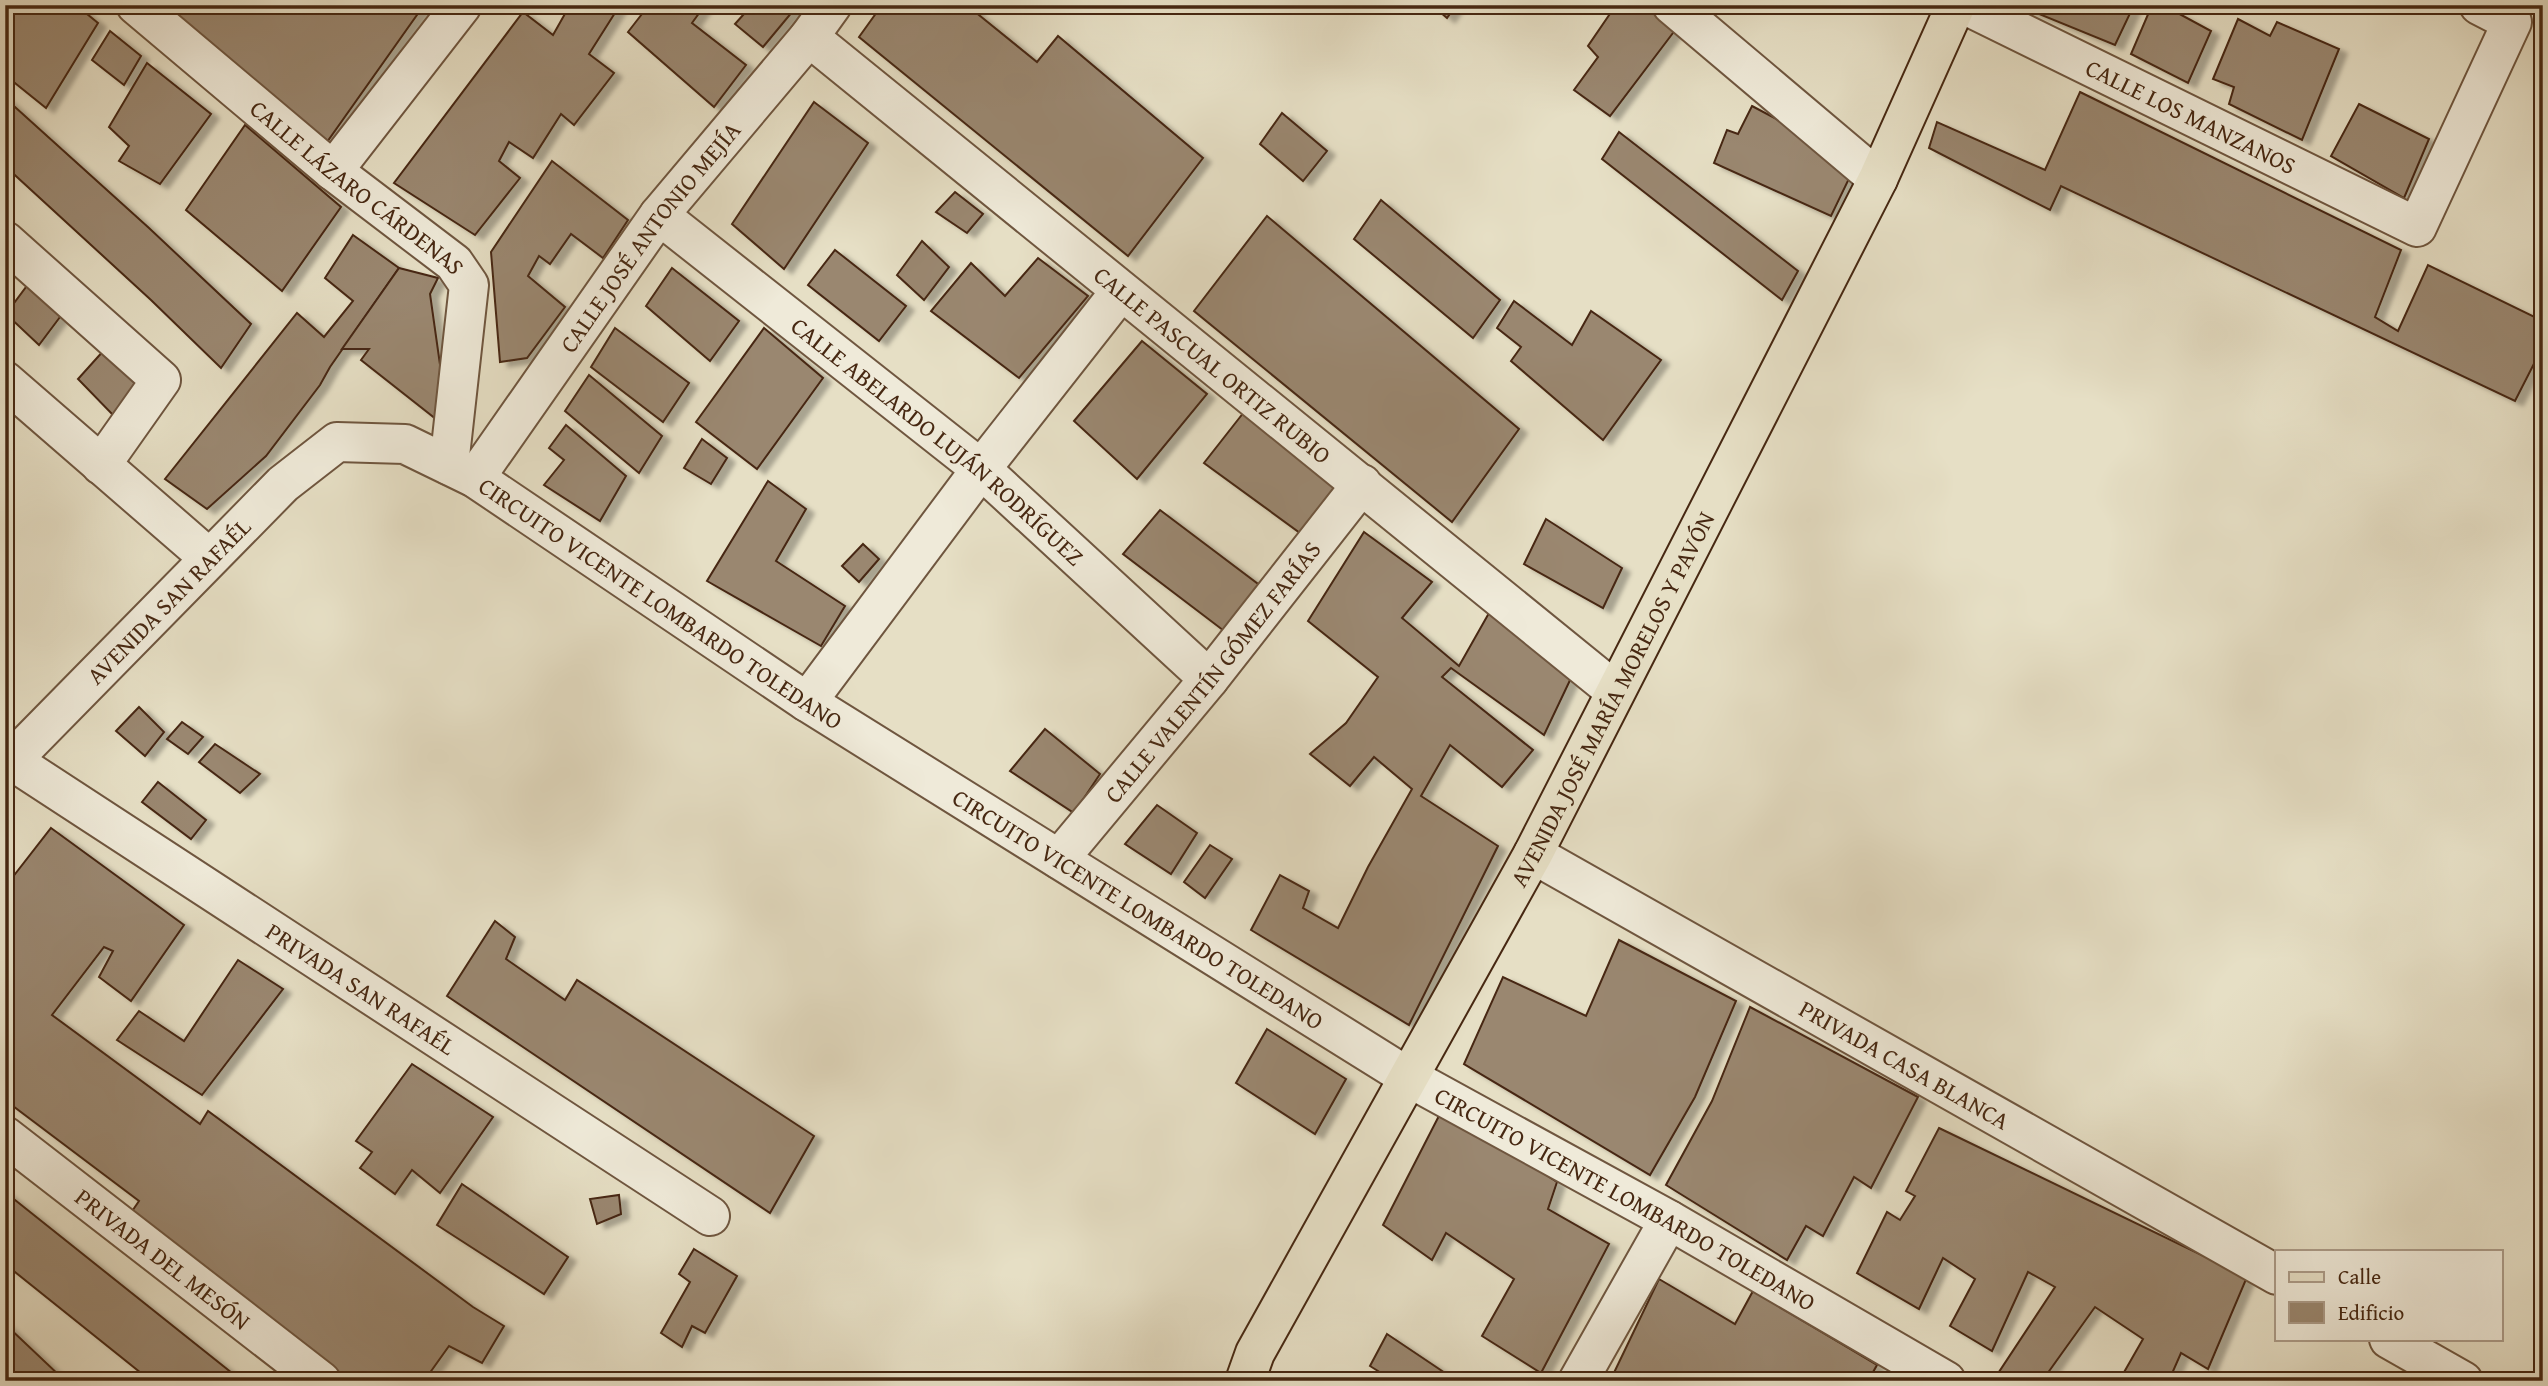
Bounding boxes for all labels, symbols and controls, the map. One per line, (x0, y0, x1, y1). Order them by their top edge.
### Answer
street label: CALLE LOS MANZANOS (2080, 50, 2302, 183)
street label: CALLE LÁZARO CÁRDENAS (243, 91, 474, 281)
street label: CALLE JOSÉ ANTONIO MEJÍA (551, 113, 749, 359)
street label: CALLE PASCUAL ORTIZ RUBIO (1087, 258, 1339, 472)
street label: CALLE ABELARDO LUJÁN RODRÍGUEZ (784, 308, 1092, 573)
street label: CIRCUITO VICENTE LOMBARDO TOLEDANO (472, 468, 850, 738)
street label: AVENIDA JOSÉ MARÍA MORELOS Y PAVÓN (1501, 505, 1723, 893)
street label: AVENIDA SAN RAFAÉL (78, 509, 259, 692)
street label: CALLE VALENTÍN GÓMEZ FARÍAS (1096, 533, 1329, 810)
street label: CIRCUITO VICENTE LOMBARDO TOLEDANO (946, 780, 1331, 1038)
street label: PRIVADA SAN RAFAÉL (259, 914, 463, 1063)
street label: PRIVADA CASA BLANCA (1793, 991, 2017, 1138)
street label: CIRCUITO VICENTE LOMBARDO TOLEDANO (1429, 1078, 1823, 1319)
street label: PRIVADA DEL MESÓN (68, 1179, 258, 1338)
legend (2275, 1250, 2502, 1340)
text: Calle (2338, 1261, 2381, 1292)
text: Edificio (2338, 1297, 2404, 1328)

